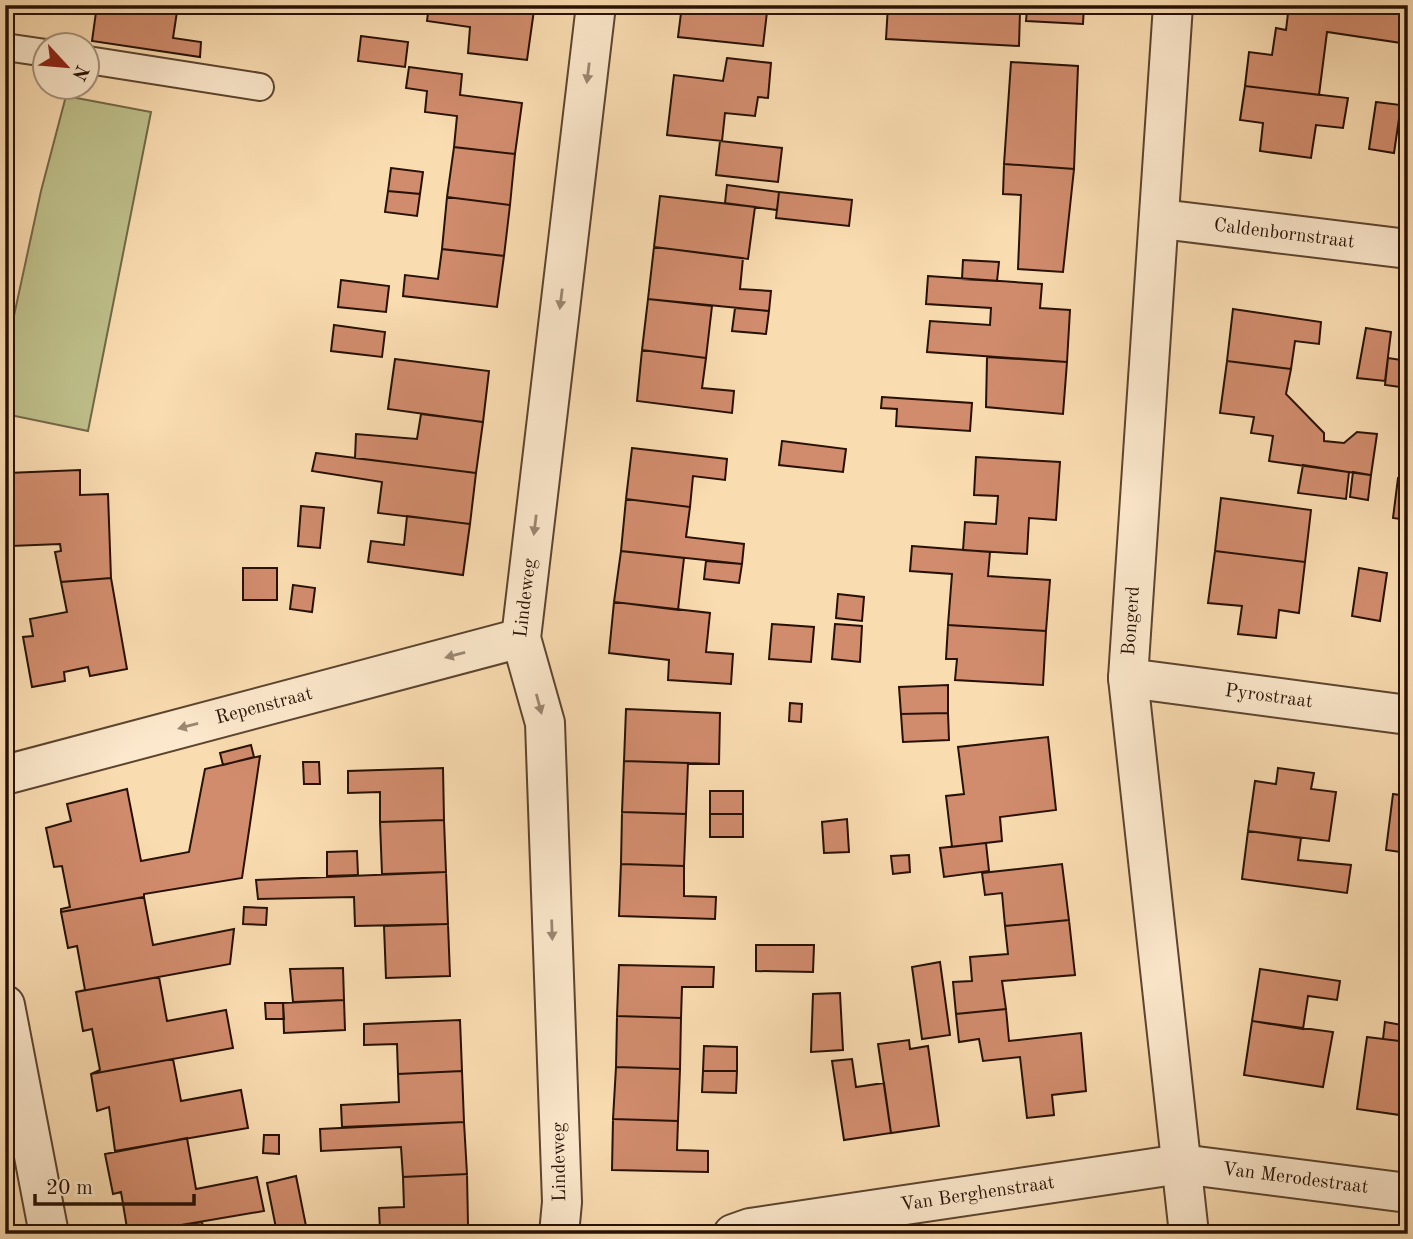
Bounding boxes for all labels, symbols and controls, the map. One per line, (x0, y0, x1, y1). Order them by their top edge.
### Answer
north arrow (32, 32, 102, 102)
text: N (67, 62, 91, 83)
one-way arrow (582, 62, 593, 84)
street label: Caldenbornstraat (1213, 216, 1356, 252)
one-way arrow (556, 288, 567, 310)
one-way arrow (529, 514, 540, 536)
street label: Lindeweg (512, 557, 540, 639)
street label: Bongerd (1120, 586, 1144, 656)
one-way arrow (445, 651, 466, 661)
street label: Pyrostraat (1224, 681, 1314, 712)
street label: Repenstraat (214, 684, 314, 728)
one-way arrow (535, 694, 545, 715)
one-way arrow (177, 721, 199, 732)
one-way arrow (546, 920, 558, 942)
street label: Lindeweg (550, 1121, 570, 1202)
street label: Van Merodestraat (1221, 1160, 1369, 1197)
scale bar (35, 1162, 194, 1206)
street label: Van Berghenstraat (899, 1173, 1056, 1215)
text: 20 m (46, 1178, 93, 1199)

